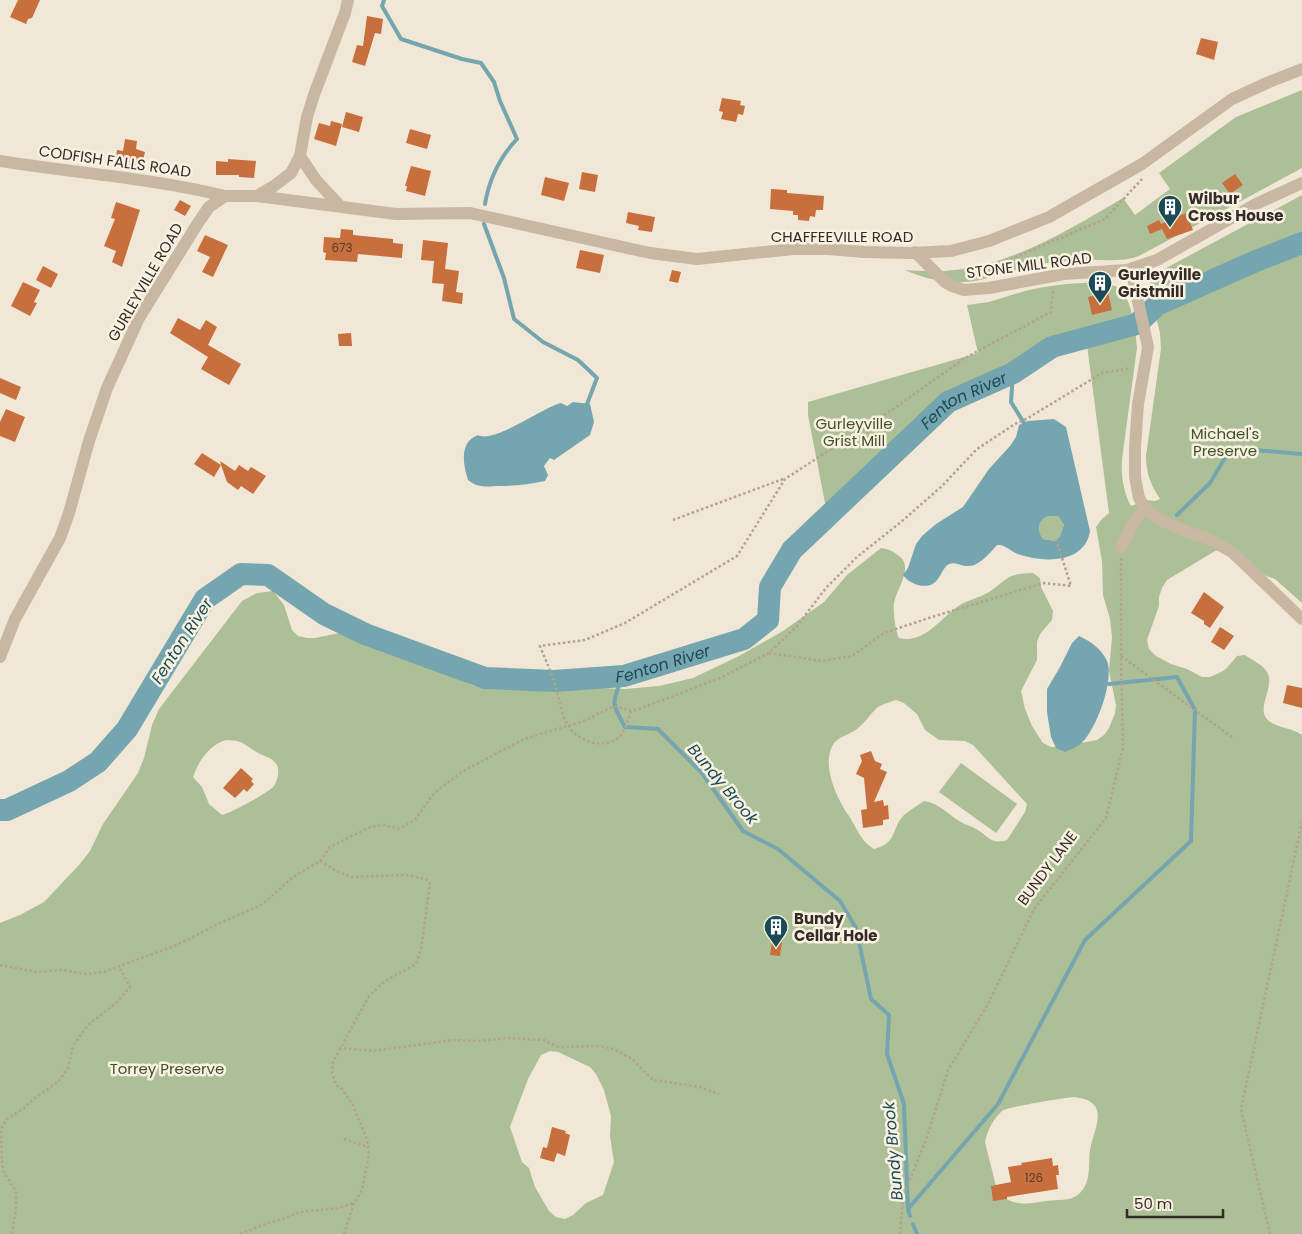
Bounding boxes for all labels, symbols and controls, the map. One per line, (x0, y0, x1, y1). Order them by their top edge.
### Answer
street label: CODFISH FALLS ROAD (38, 140, 192, 182)
place label: Wilbur Cross House (1188, 188, 1284, 226)
building icon: Wilbur Cross House (1157, 194, 1183, 228)
street label: GURLEYVILLE ROAD (102, 219, 188, 345)
street label: CHAFFEEVILLE ROAD (771, 226, 913, 247)
house number: 673 (331, 239, 353, 256)
street label: STONE MILL ROAD (965, 247, 1093, 283)
place label: Gurleyville Gristmill (1118, 264, 1201, 302)
building icon: Gurleyville Gristmill (1087, 270, 1113, 304)
water label: Fenton River (915, 365, 1011, 434)
park label: Gurleyville Grist Mill (815, 413, 893, 451)
park label: Michael's Preserve (1191, 423, 1259, 461)
water label: Fenton River (146, 593, 219, 688)
water label: Fenton River (615, 638, 714, 688)
water label: Bundy Brook (682, 739, 764, 830)
street label: BUNDY LANE (1012, 827, 1082, 909)
place label: Bundy Cellar Hole (794, 908, 878, 946)
building icon: Bundy Cellar Hole (763, 914, 789, 948)
park label: Torrey Preserve (110, 1058, 224, 1079)
water label: Bundy Brook (877, 1100, 909, 1202)
house number: 126 (1025, 1169, 1043, 1186)
scale bar (1127, 1186, 1223, 1218)
text: 50 m (1134, 1193, 1172, 1214)

